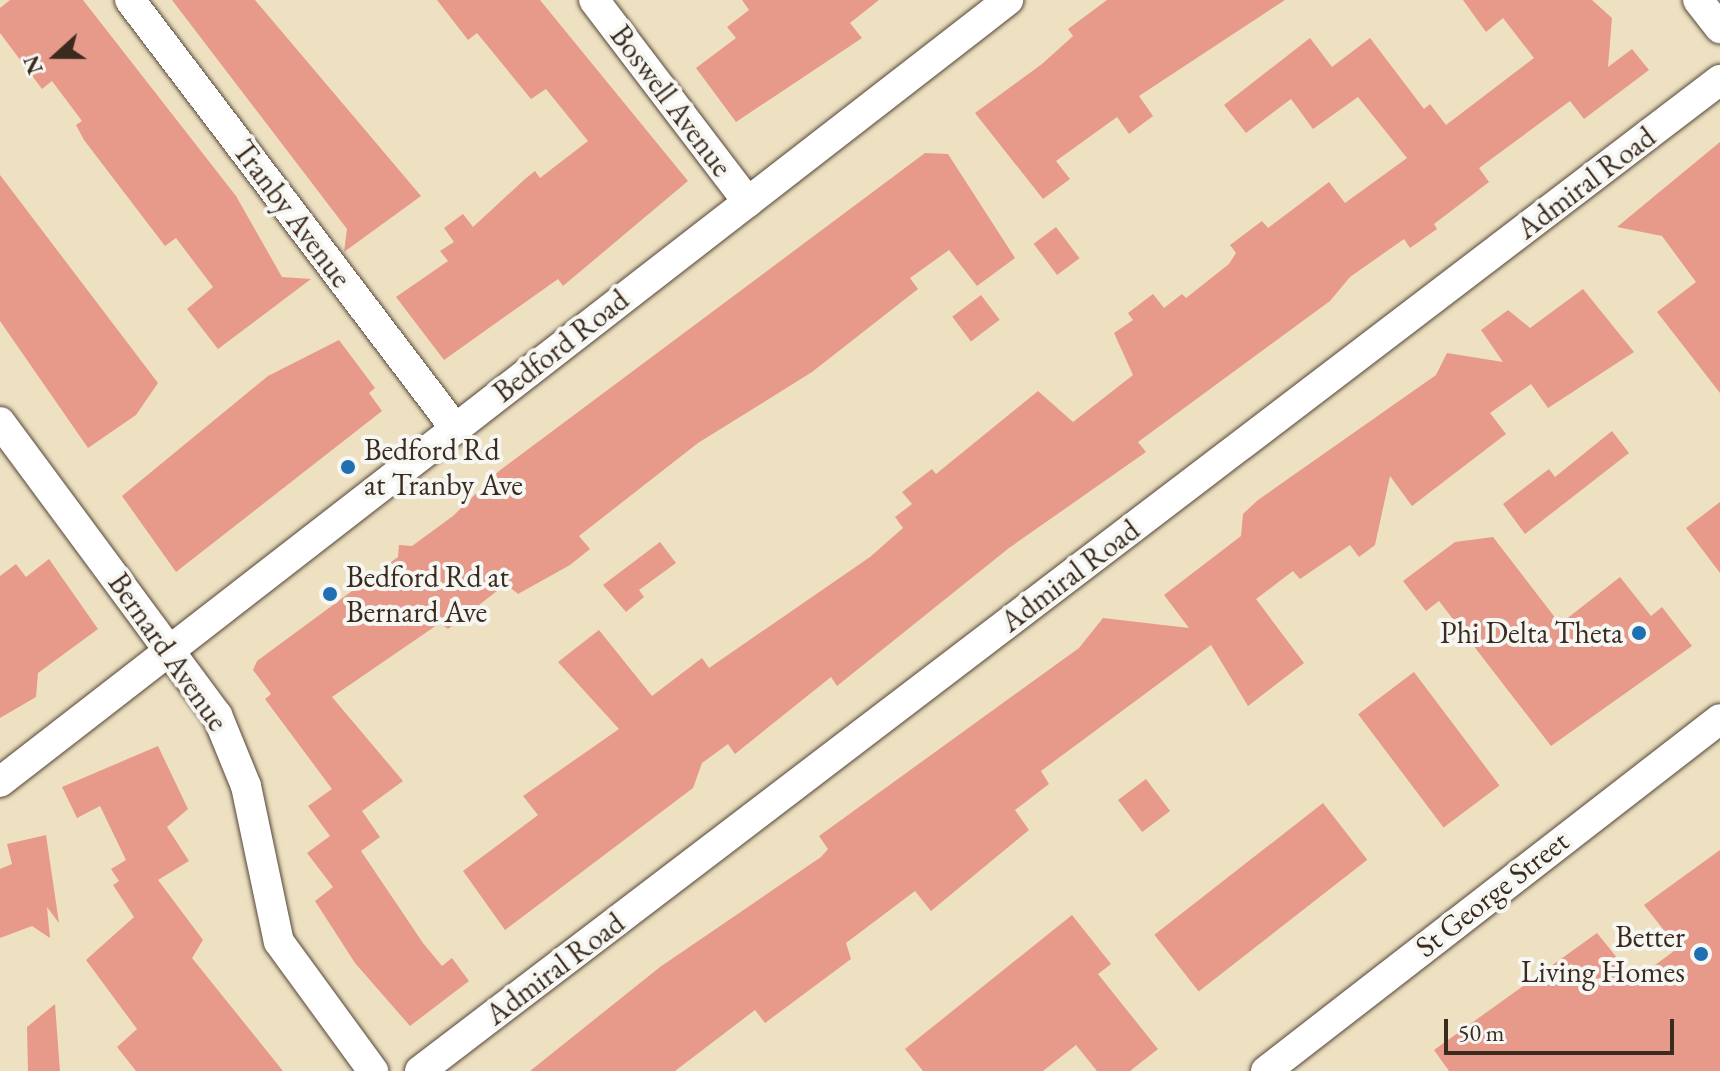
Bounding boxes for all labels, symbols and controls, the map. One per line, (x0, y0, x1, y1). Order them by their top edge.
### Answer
north arrow (16, 16, 96, 96)
street label: Boswell Avenue (602, 18, 740, 184)
text: N (16, 51, 50, 78)
street label: Admiral Road (1509, 119, 1663, 247)
street label: Tranby Avenue (225, 133, 359, 295)
street label: Bedford Road (486, 282, 636, 410)
place label: Bedford Rd at Tranby Ave (364, 432, 523, 502)
marker: Bedford Rd at Tranby Ave (339, 458, 357, 476)
street label: Admiral Road (993, 512, 1147, 640)
place label: Bedford Rd at Bernard Ave (346, 559, 509, 630)
street label: Bernard Avenue (100, 566, 236, 738)
marker: Bedford Rd at Bernard Ave (321, 585, 339, 603)
place label: Phi Delta Theta (1440, 615, 1623, 651)
marker: Phi Delta Theta (1630, 624, 1648, 642)
street label: St George Street (1408, 823, 1576, 965)
street label: Admiral Road (478, 905, 632, 1033)
place label: Better Living Homes (1521, 919, 1685, 990)
marker: Better Living Homes (1692, 945, 1710, 963)
scale bar (1448, 1003, 1678, 1053)
text: 50 m (1458, 1017, 1505, 1048)

